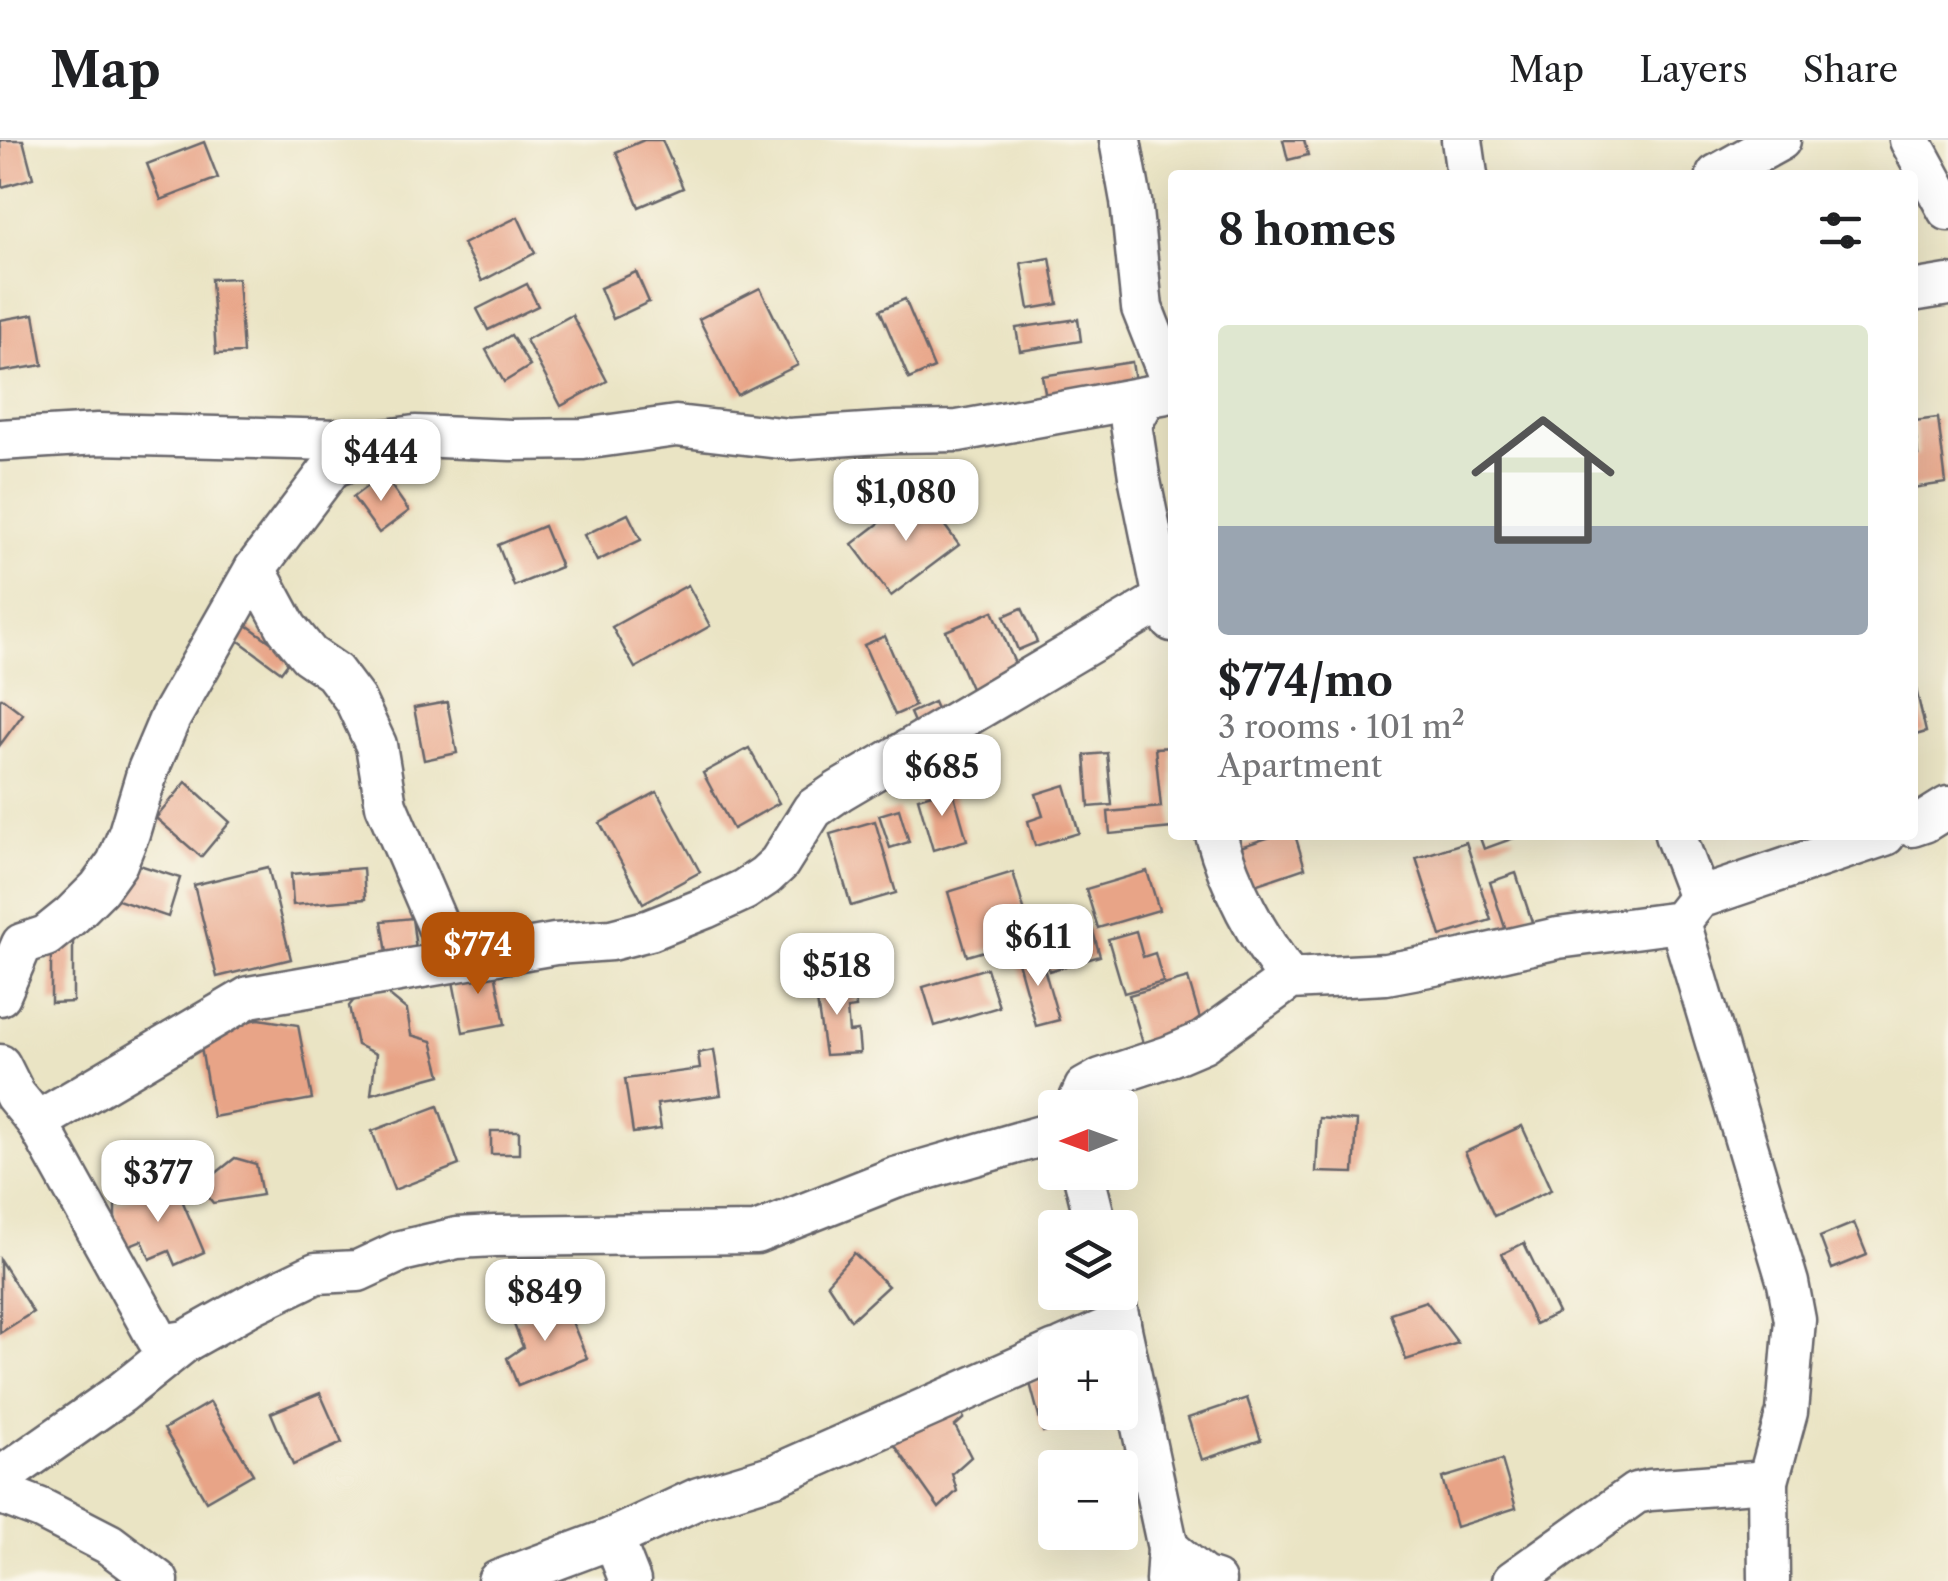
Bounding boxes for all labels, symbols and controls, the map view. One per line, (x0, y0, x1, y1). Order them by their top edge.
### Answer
text: Map (50, 40, 161, 99)
text: Map (1509, 48, 1584, 91)
text: Layers (1639, 48, 1748, 91)
text: Share (1803, 48, 1898, 91)
icon: filters (1813, 203, 1868, 258)
text: 8 homes (1218, 204, 1396, 256)
icon: home (1453, 390, 1633, 570)
pin: $444 (322, 419, 440, 504)
text: $444 (344, 432, 418, 471)
pin: $1,080 (825, 459, 987, 544)
text: $1,080 (855, 472, 957, 511)
text: $774/mo (1218, 655, 1393, 707)
text: 3 rooms · 101 m² (1218, 707, 1465, 746)
pin: $685 (883, 734, 1001, 819)
text: Apartment (1218, 746, 1382, 785)
text: $685 (905, 747, 979, 786)
pin: $611 (979, 904, 1097, 989)
pin: $774 (419, 912, 537, 997)
text: $611 (1005, 917, 1071, 956)
text: $774 (443, 925, 513, 964)
pin: $518 (778, 933, 896, 1018)
text: $518 (802, 946, 872, 985)
north arrow (1038, 1090, 1138, 1190)
map controls (1038, 1090, 1138, 1550)
pin: $377 (99, 1140, 217, 1225)
text: $377 (123, 1153, 193, 1192)
button: layers (1038, 1210, 1138, 1310)
pin: $849 (486, 1259, 604, 1344)
text: $849 (507, 1272, 583, 1311)
button: + (1038, 1330, 1138, 1430)
button: − (1038, 1450, 1138, 1550)

